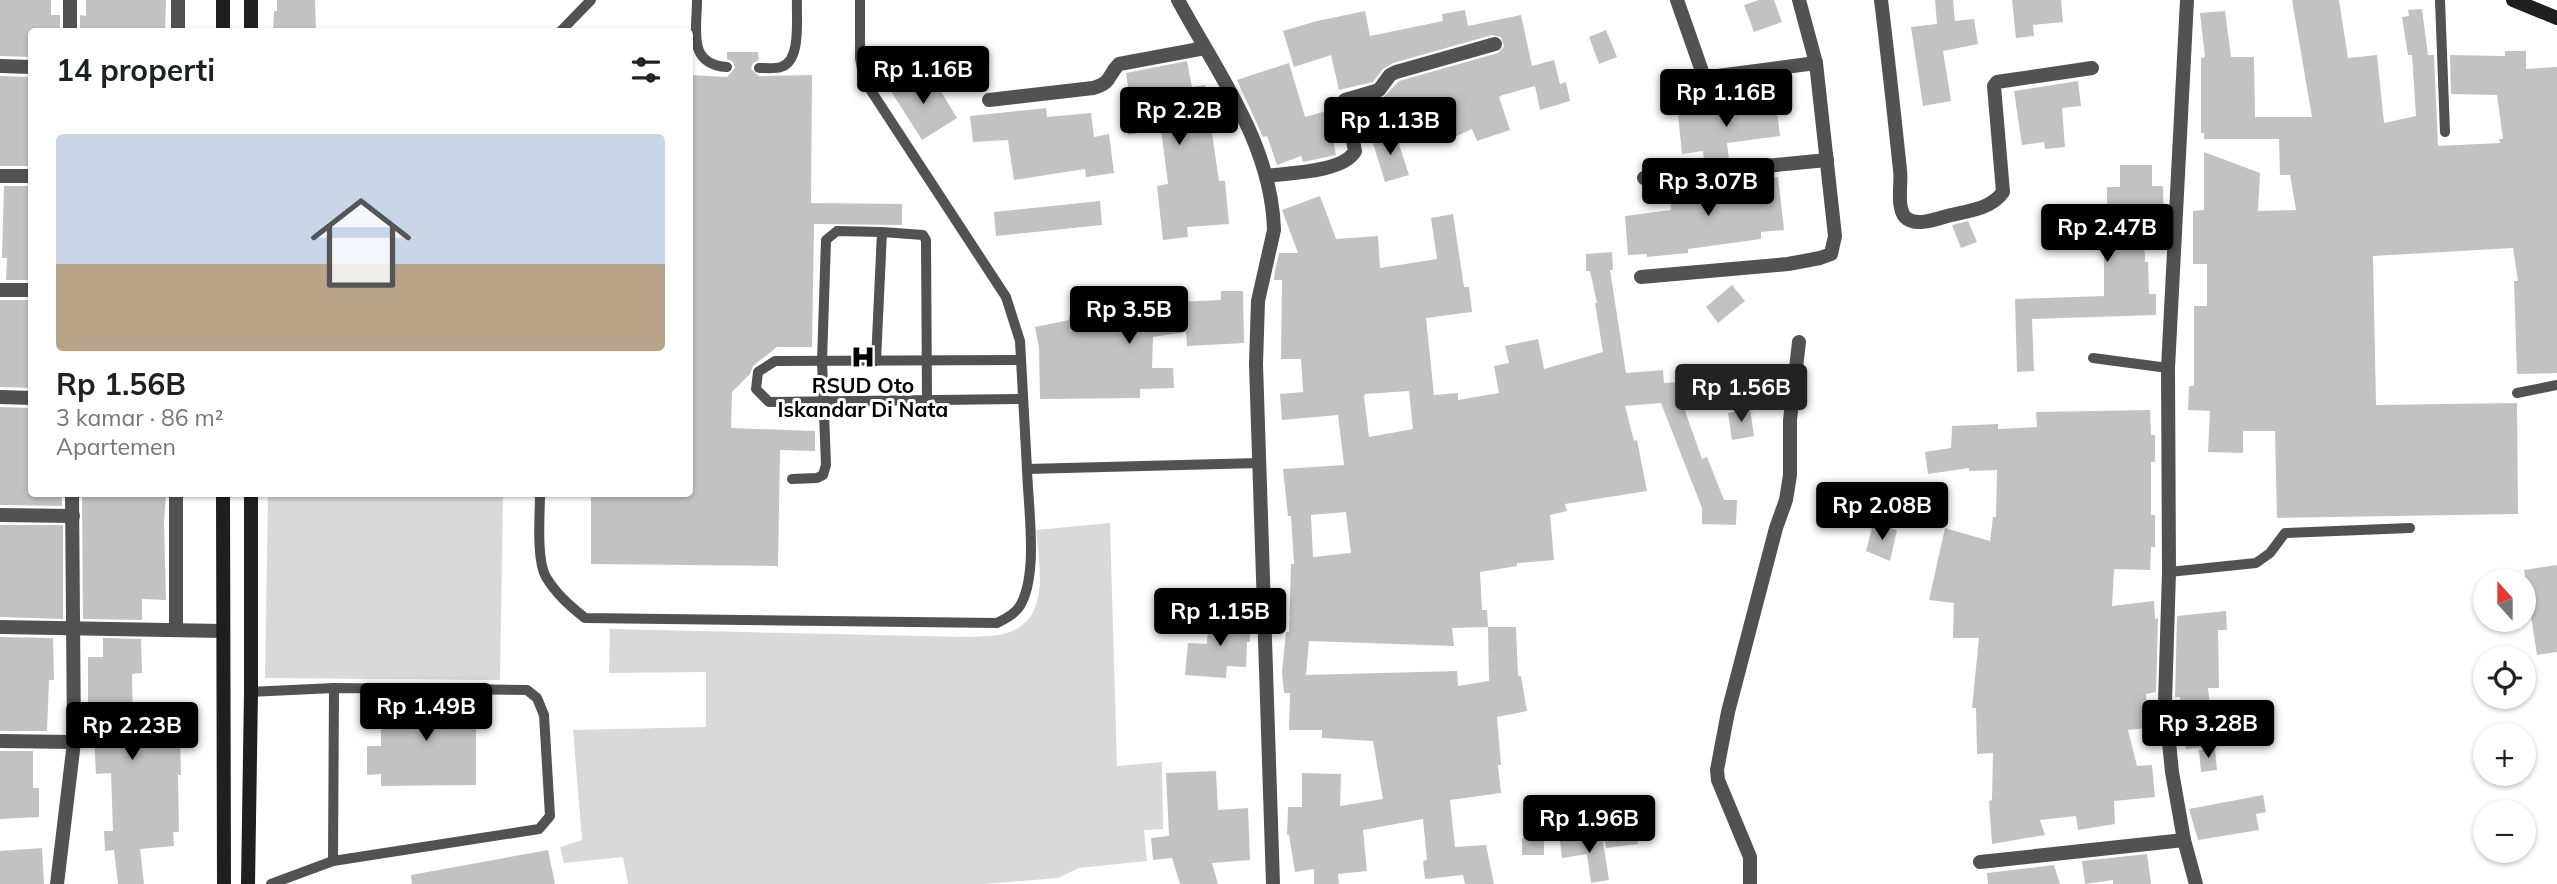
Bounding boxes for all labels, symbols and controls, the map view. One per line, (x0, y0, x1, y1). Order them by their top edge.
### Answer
pin: Rp 1.16B (851, 46, 995, 106)
text: 14 properti (56, 51, 215, 89)
icon: filters (627, 51, 665, 89)
text: Rp 1.16B (873, 54, 973, 83)
pin: Rp 1.16B (1654, 69, 1798, 129)
text: Rp 1.16B (1676, 77, 1776, 106)
pin: Rp 2.2B (1114, 88, 1244, 147)
text: Rp 2.2B (1136, 95, 1222, 124)
pin: Rp 1.13B (1318, 97, 1462, 157)
text: Rp 1.13B (1340, 105, 1440, 134)
pin: Rp 3.07B (1636, 158, 1780, 218)
text: Rp 3.07B (1658, 166, 1758, 195)
icon: home (298, 180, 424, 306)
pin: Rp 2.47B (2035, 204, 2179, 264)
text: Rp 2.47B (2057, 212, 2157, 241)
pin: Rp 3.5B (1064, 286, 1194, 346)
text: Rp 3.5B (1086, 294, 1172, 323)
hospital icon: RSUD Oto Iskandar Di Nata (849, 343, 877, 371)
pin: Rp 1.56B (1669, 364, 1813, 424)
text: Rp 1.56B (56, 365, 186, 403)
place label: RSUD Oto Iskandar Di Nata (778, 372, 948, 422)
text: Rp 1.56B (1691, 372, 1791, 401)
text: 3 kamar · 86 m² (56, 403, 224, 432)
text: Apartemen (56, 432, 176, 461)
pin: Rp 2.08B (1810, 482, 1954, 542)
text: Rp 2.08B (1832, 490, 1932, 519)
north arrow (2473, 569, 2536, 632)
map controls (2473, 569, 2536, 863)
pin: Rp 1.15B (1148, 588, 1292, 648)
text: Rp 1.15B (1170, 596, 1270, 625)
button: locate (2473, 646, 2536, 709)
pin: Rp 1.49B (354, 684, 498, 743)
text: Rp 1.49B (376, 691, 476, 720)
pin: Rp 3.28B (2136, 700, 2280, 760)
pin: Rp 2.23B (60, 702, 204, 762)
text: Rp 3.28B (2158, 708, 2258, 737)
text: Rp 2.23B (82, 710, 182, 739)
button: + (2473, 723, 2536, 786)
pin: Rp 1.96B (1517, 796, 1661, 855)
button: − (2473, 800, 2536, 863)
text: Rp 1.96B (1539, 803, 1639, 832)

